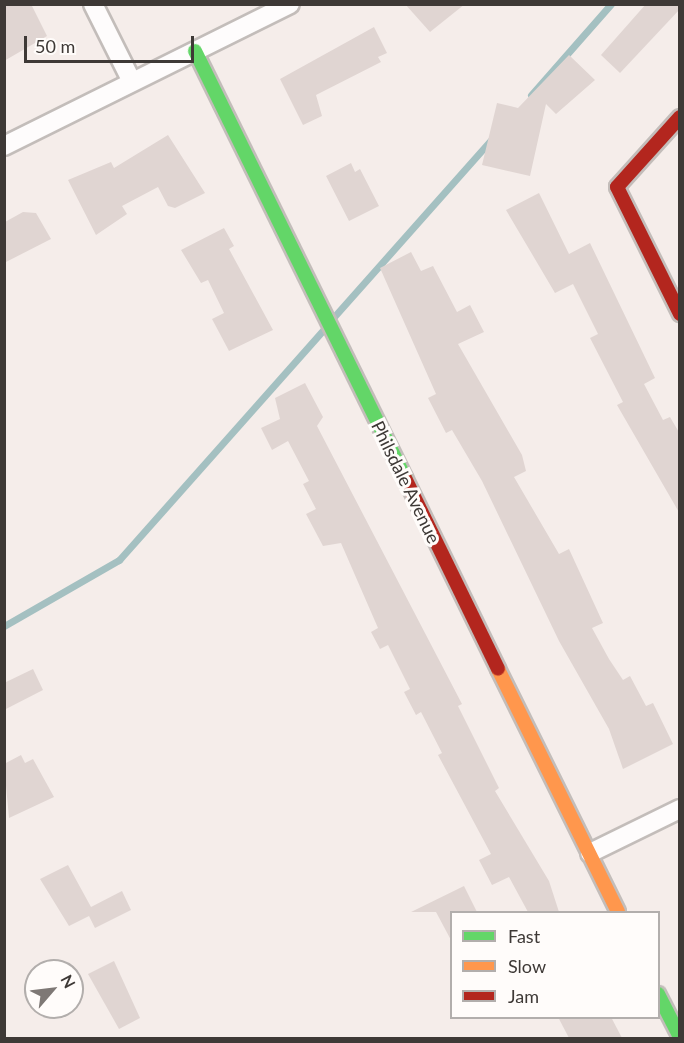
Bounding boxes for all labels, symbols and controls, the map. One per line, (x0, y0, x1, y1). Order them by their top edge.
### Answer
scale bar (27, 24, 196, 62)
text: 50 m (35, 35, 75, 57)
street label: Philsdale Avenue (367, 417, 445, 547)
legend (450, 911, 660, 1019)
text: Fast (508, 925, 540, 947)
text: Slow (508, 955, 546, 977)
north arrow (24, 959, 84, 1019)
text: N (57, 971, 80, 991)
text: Jam (508, 985, 539, 1007)

